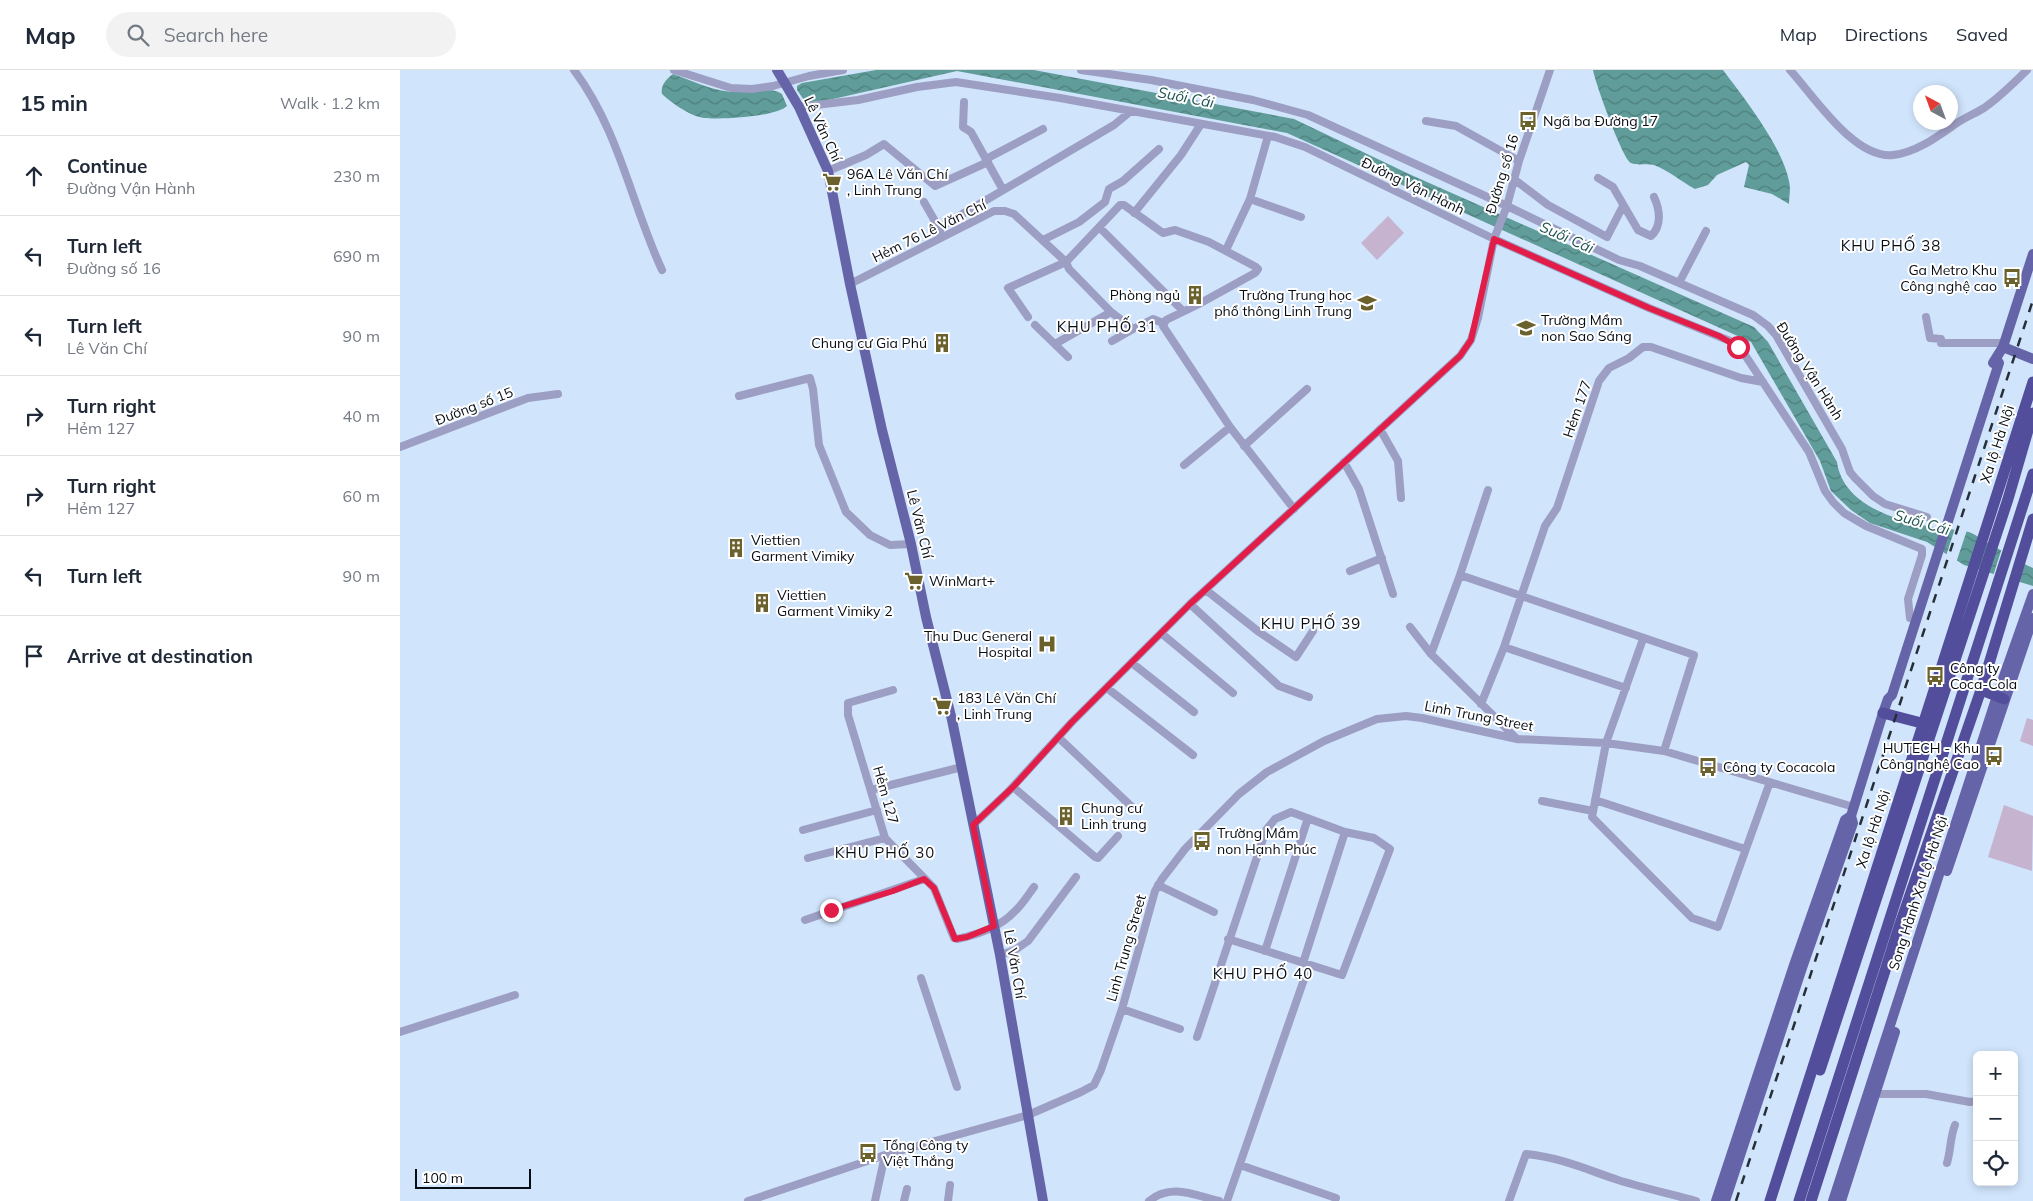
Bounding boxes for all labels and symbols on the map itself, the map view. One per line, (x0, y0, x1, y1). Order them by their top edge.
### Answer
water label: Suối Cái (1156, 82, 1216, 112)
north arrow (1913, 85, 1958, 130)
street label: Lê Văn Chí (800, 93, 846, 165)
bus stop icon: Ngã ba Đường 17 (1517, 110, 1539, 132)
place label: Ngã ba Đường 17 (1543, 112, 1658, 130)
street label: Đường số 16 (1481, 132, 1523, 216)
street label: Đường Vận Hành (1359, 153, 1467, 219)
place label: 96A Lê Văn Chí , Linh Trung (847, 165, 948, 199)
supermarket icon: 96A Lê Văn Chí , Linh Trung (821, 171, 843, 193)
street label: Hẻm 76 Lê Văn Chí (869, 195, 990, 266)
water label: Suối Cái (1537, 217, 1597, 257)
district label: KHU PHỐ 38 (1841, 235, 1941, 255)
place label: Ga Metro Khu Công nghệ cao (1900, 261, 1997, 295)
bus stop icon: Ga Metro Khu Công nghệ cao (2001, 267, 2023, 289)
building icon: Phòng ngủ (1184, 284, 1206, 306)
place label: Phòng ngủ (1110, 286, 1180, 304)
place label: Trường Trung học phổ thông Linh Trung (1214, 286, 1352, 320)
school or university icon: Trường Trung học phổ thông Linh Trung (1356, 292, 1378, 314)
place label: Trường Mầm non Sao Sáng (1541, 311, 1632, 345)
district label: KHU PHỐ 31 (1057, 316, 1157, 336)
school or university icon: Trường Mầm non Sao Sáng (1515, 317, 1537, 339)
street label: Đường Vận Hành (1773, 319, 1847, 423)
building icon: Chung cư Gia Phú (931, 332, 953, 354)
place label: Chung cư Gia Phú (811, 334, 927, 352)
route start (1727, 336, 1750, 359)
street label: Hẻm 177 (1559, 378, 1595, 440)
street label: Đường số 15 (432, 383, 516, 429)
street label: Xa lộ Hà Nội (1976, 403, 2018, 485)
street label: Lê Văn Chí (903, 488, 937, 561)
water label: Suối Cái (1892, 505, 1952, 539)
place label: Viettien Garment Vimiky (751, 531, 855, 565)
building icon: Viettien Garment Vimiky (725, 537, 747, 559)
supermarket icon: WinMart+ (903, 570, 925, 592)
place label: WinMart+ (929, 572, 995, 590)
place label: Viettien Garment Vimiky 2 (777, 586, 893, 620)
building icon: Viettien Garment Vimiky 2 (751, 592, 773, 614)
district label: KHU PHỐ 39 (1261, 613, 1361, 633)
place label: Thu Duc General Hospital (924, 627, 1032, 661)
hospital icon: Thu Duc General Hospital (1036, 633, 1058, 655)
place label: Công ty Coca-Cola (1950, 659, 2017, 693)
bus stop icon: Công ty Coca-Cola (1924, 665, 1946, 687)
place label: 183 Lê Văn Chí , Linh Trung (957, 689, 1056, 723)
supermarket icon: 183 Lê Văn Chí , Linh Trung (931, 695, 953, 717)
street label: Linh Trung Street (1423, 697, 1535, 735)
place label: HUTECH - Khu Công nghệ Cao (1880, 739, 1979, 773)
bus stop icon: HUTECH - Khu Công nghệ Cao (1983, 745, 2005, 767)
bus stop icon: Công ty Cocacola (1697, 756, 1719, 778)
place label: Công ty Cocacola (1723, 758, 1835, 776)
street label: Hẻm 127 (869, 764, 903, 826)
street label: Xa lộ Hà Nội (1852, 788, 1894, 870)
place label: Chung cư Linh trung (1081, 799, 1147, 833)
building icon: Chung cư Linh trung (1055, 805, 1077, 827)
street label: Song Hành Xa Lộ Hà Nội (1885, 814, 1951, 972)
place label: Trường Mầm non Hạnh Phúc (1217, 824, 1317, 858)
bus stop icon: Trường Mầm non Hạnh Phúc (1191, 830, 1213, 852)
district label: KHU PHỐ 30 (835, 842, 935, 862)
street label: Linh Trung Street (1102, 892, 1150, 1004)
route end (820, 899, 843, 922)
street label: Lê Văn Chí (1000, 928, 1030, 1001)
district label: KHU PHỐ 40 (1213, 963, 1313, 983)
place label: Tổng Công ty Việt Thắng (883, 1136, 969, 1170)
bus stop icon: Tổng Công ty Việt Thắng (857, 1142, 879, 1164)
scale bar (415, 1166, 531, 1189)

